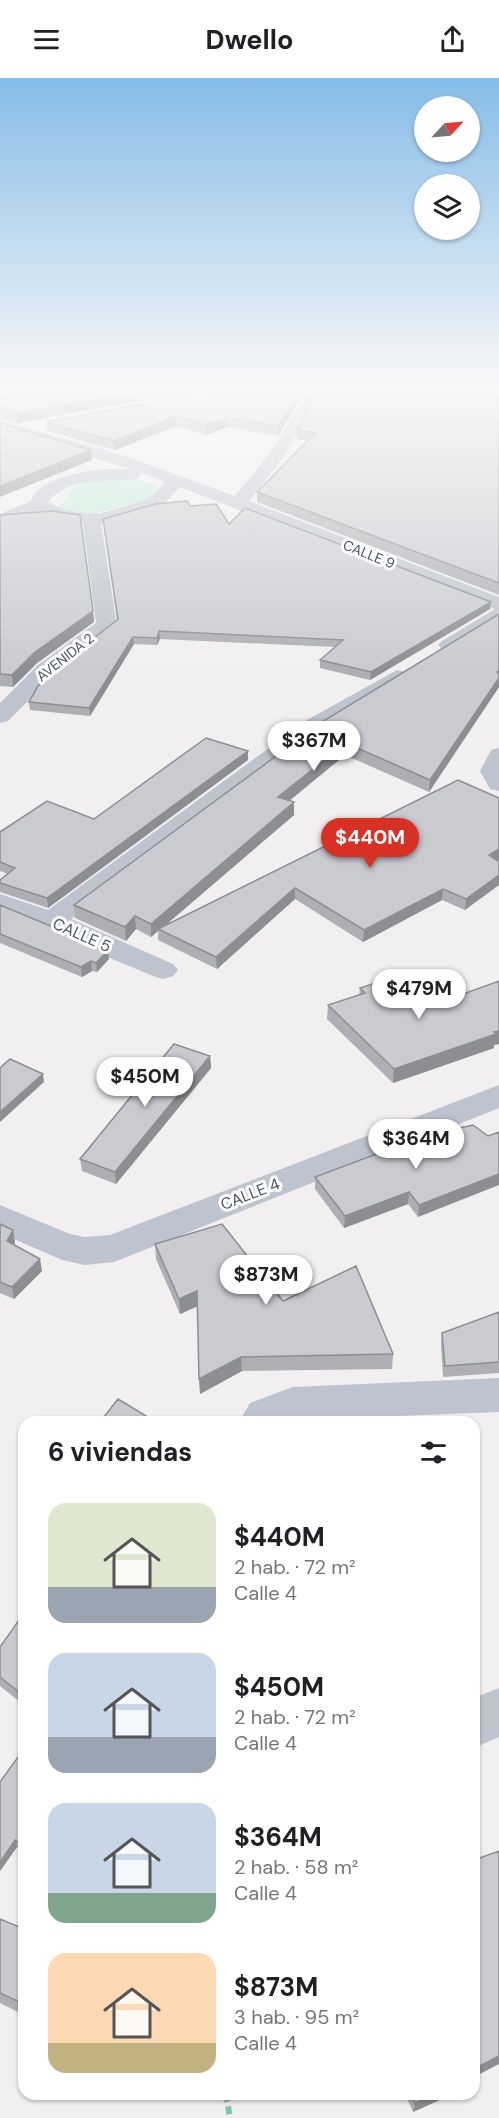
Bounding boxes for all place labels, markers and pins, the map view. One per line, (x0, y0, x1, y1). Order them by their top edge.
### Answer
pin: $367M (272, 721, 356, 772)
pin: $440M (328, 818, 412, 869)
pin: $479M (377, 969, 461, 1020)
pin: $450M (103, 1057, 187, 1108)
pin: $364M (374, 1119, 458, 1170)
pin: $873M (224, 1255, 308, 1306)

